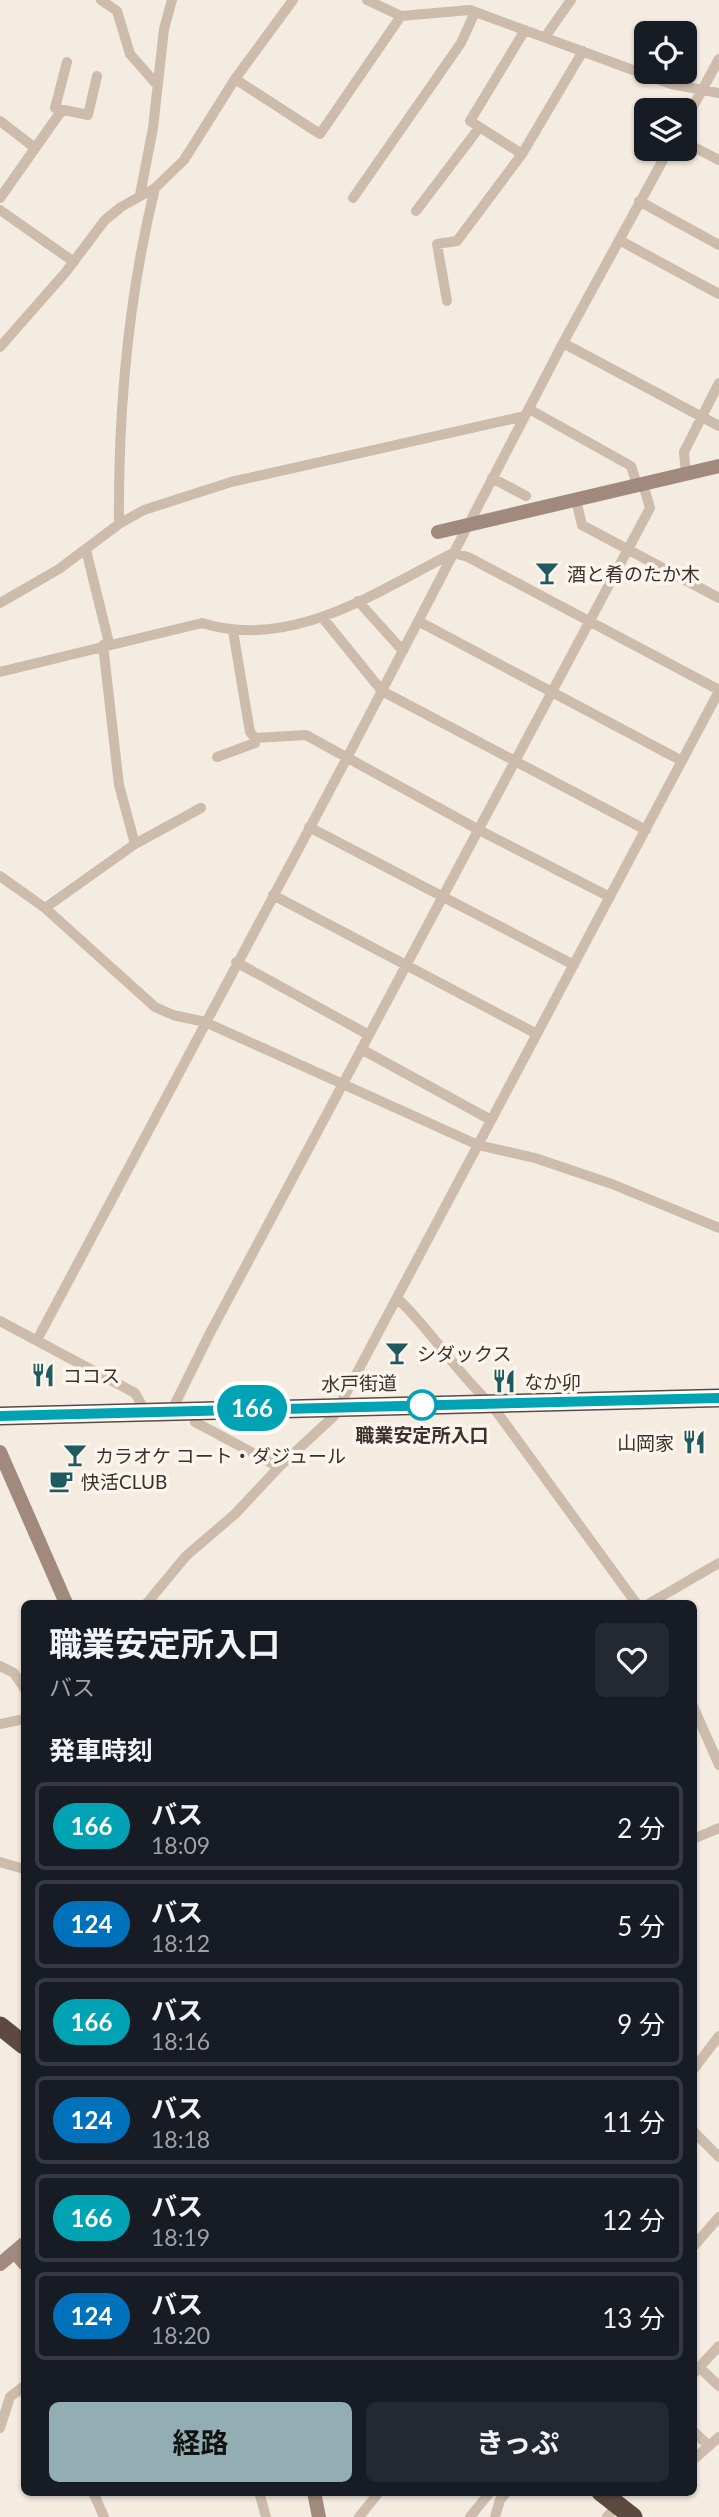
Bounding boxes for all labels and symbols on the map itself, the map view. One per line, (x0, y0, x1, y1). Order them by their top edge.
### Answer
bar icon: 酒と肴のたか木 (533, 559, 561, 587)
place label: 酒と肴のたか木 (567, 562, 700, 585)
bar icon: シダックス (383, 1339, 411, 1367)
place label: シダックス (417, 1342, 511, 1365)
restaurant icon: ココス (29, 1361, 57, 1389)
place label: ココス (63, 1364, 120, 1387)
restaurant icon: なか卯 (490, 1367, 518, 1395)
place label: なか卯 (524, 1370, 581, 1393)
street label: 水戸街道 (321, 1371, 397, 1395)
line badge: 166 (212, 1385, 292, 1431)
marker: 職業安定所入口 (407, 1390, 437, 1420)
place label: 職業安定所入口 (355, 1423, 489, 1446)
restaurant icon: 山岡家 (680, 1428, 708, 1456)
place label: 山岡家 (617, 1431, 674, 1454)
bar icon: カラオケ コート・ダジュール (61, 1441, 89, 1469)
place label: カラオケ コート・ダジュール (95, 1444, 346, 1467)
cafe icon: 快活CLUB (47, 1467, 75, 1495)
place label: 快活CLUB (81, 1470, 167, 1493)

